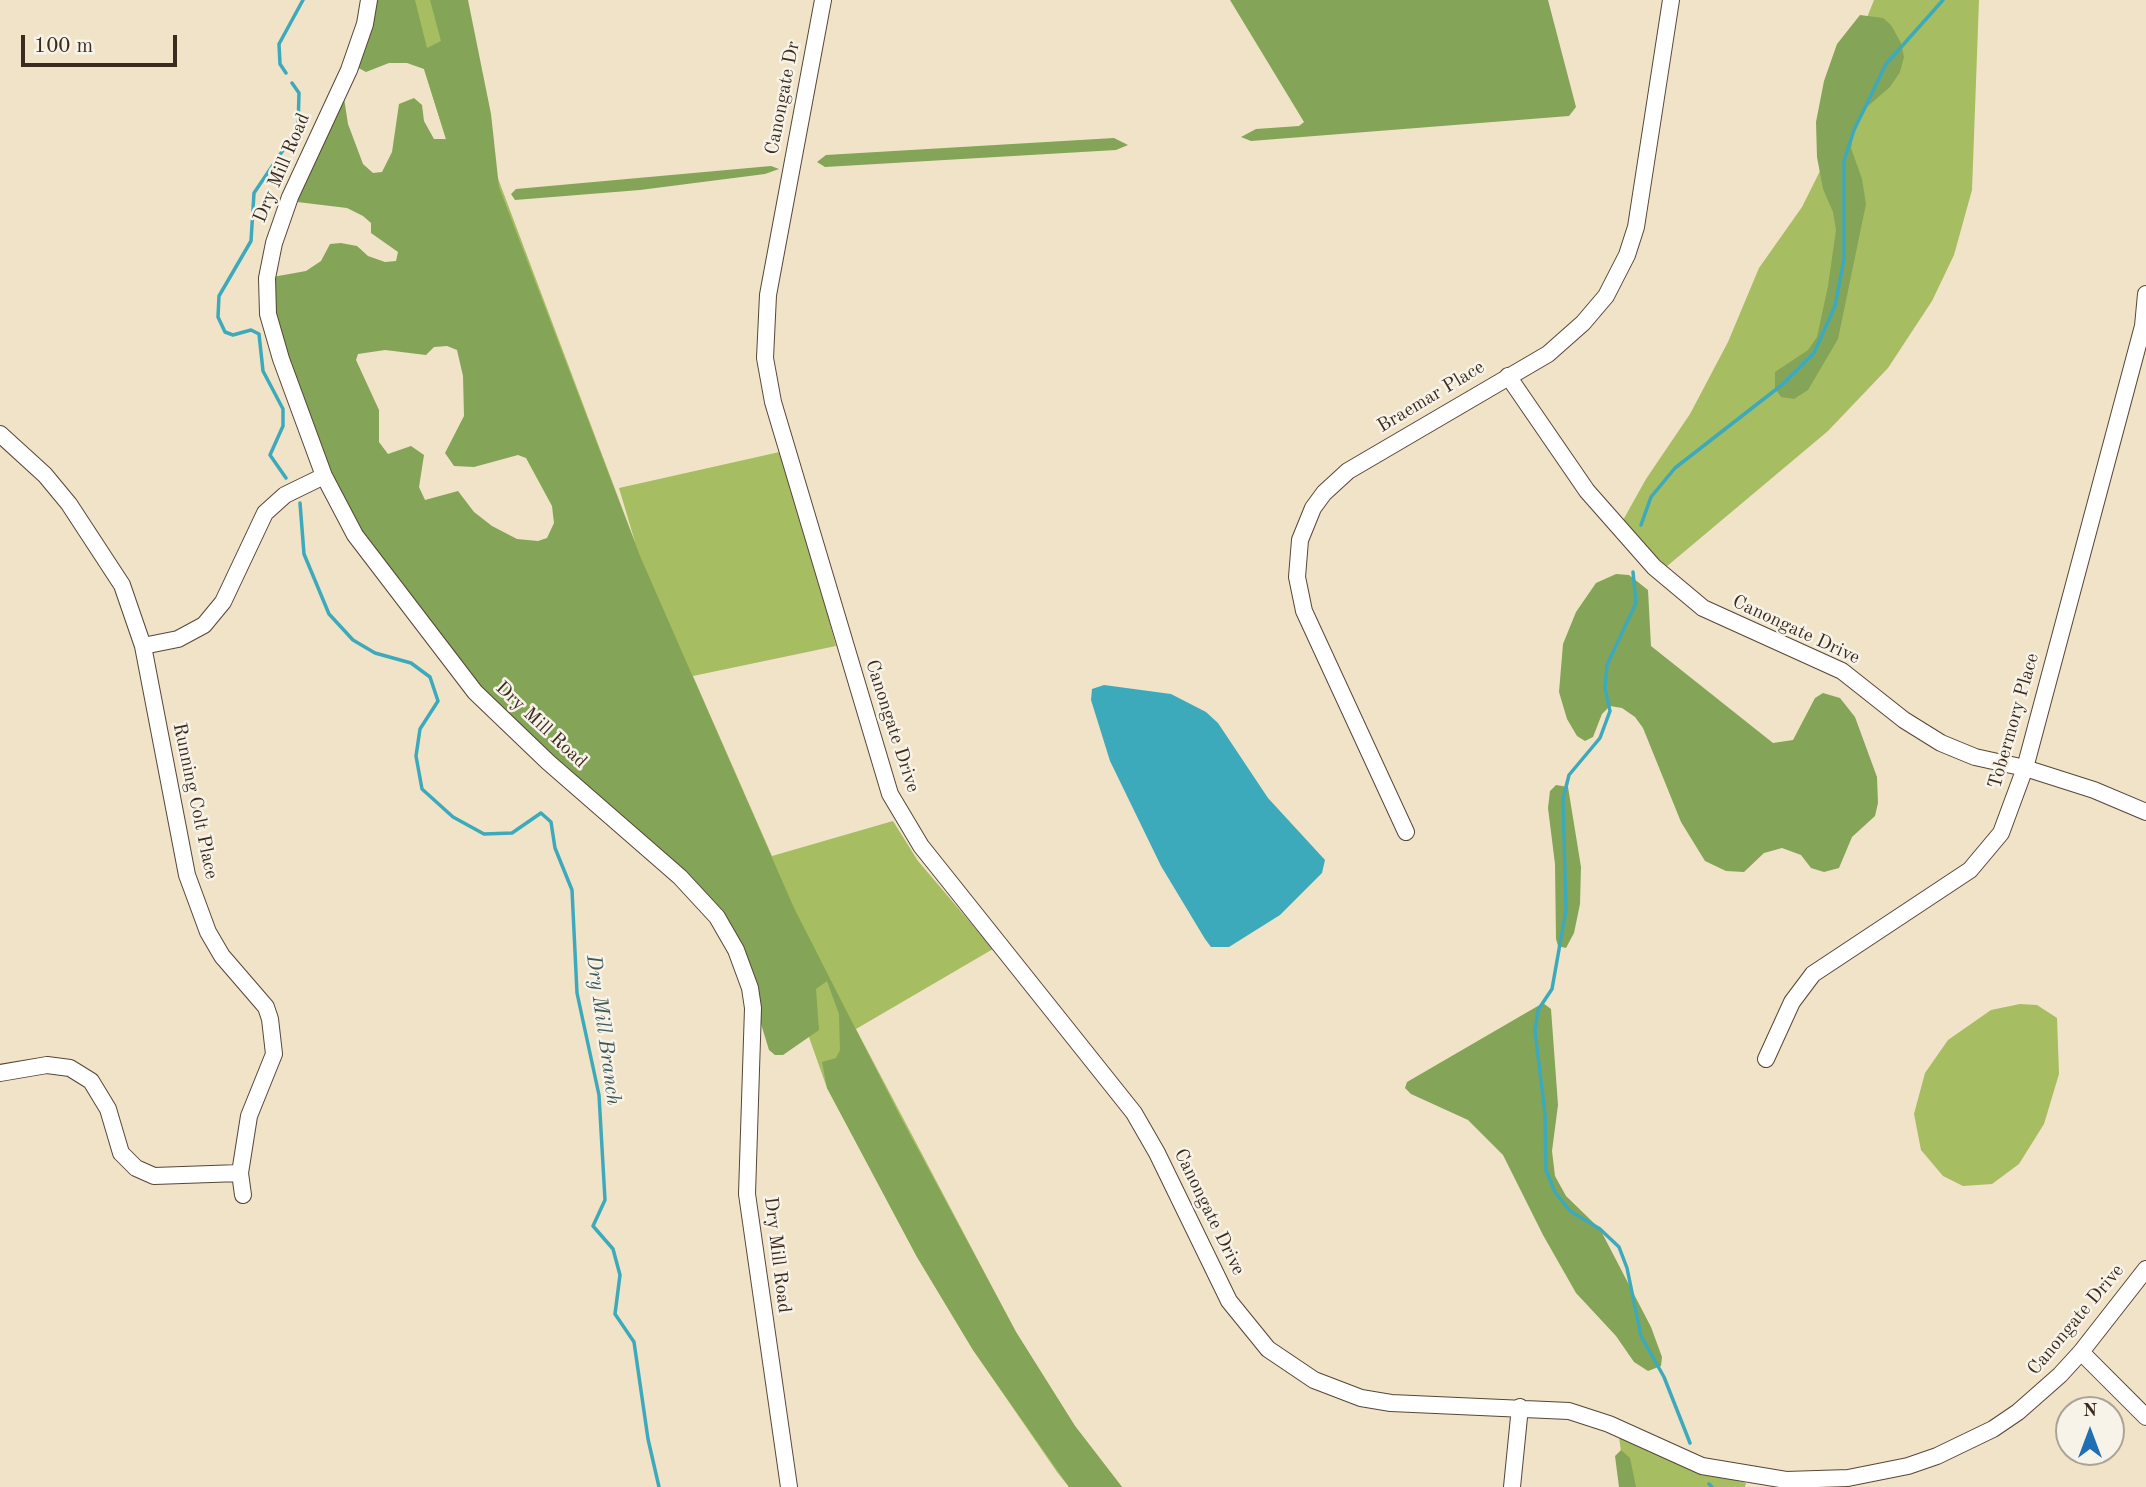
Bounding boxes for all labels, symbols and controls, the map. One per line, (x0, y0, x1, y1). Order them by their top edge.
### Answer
scale bar (24, 21, 180, 65)
text: 100 m (34, 36, 93, 57)
street label: Canongate Dr (761, 39, 805, 157)
street label: Dry Mill Road (249, 110, 315, 226)
street label: Braemar Place (1373, 356, 1489, 438)
street label: Canongate Drive (1729, 590, 1863, 670)
street label: Tobermory Place (1984, 651, 2044, 791)
street label: Canongate Drive (860, 657, 924, 795)
street label: Dry Mill Road (490, 677, 592, 773)
street label: Running Colt Place (167, 721, 223, 881)
water label: Dry Mill Branch (580, 953, 626, 1107)
street label: Canongate Drive (1168, 1145, 1250, 1279)
street label: Dry Mill Road (759, 1196, 795, 1314)
street label: Canongate Drive (2023, 1260, 2129, 1380)
north arrow (2055, 1396, 2125, 1466)
text: N (2083, 1402, 2097, 1421)

